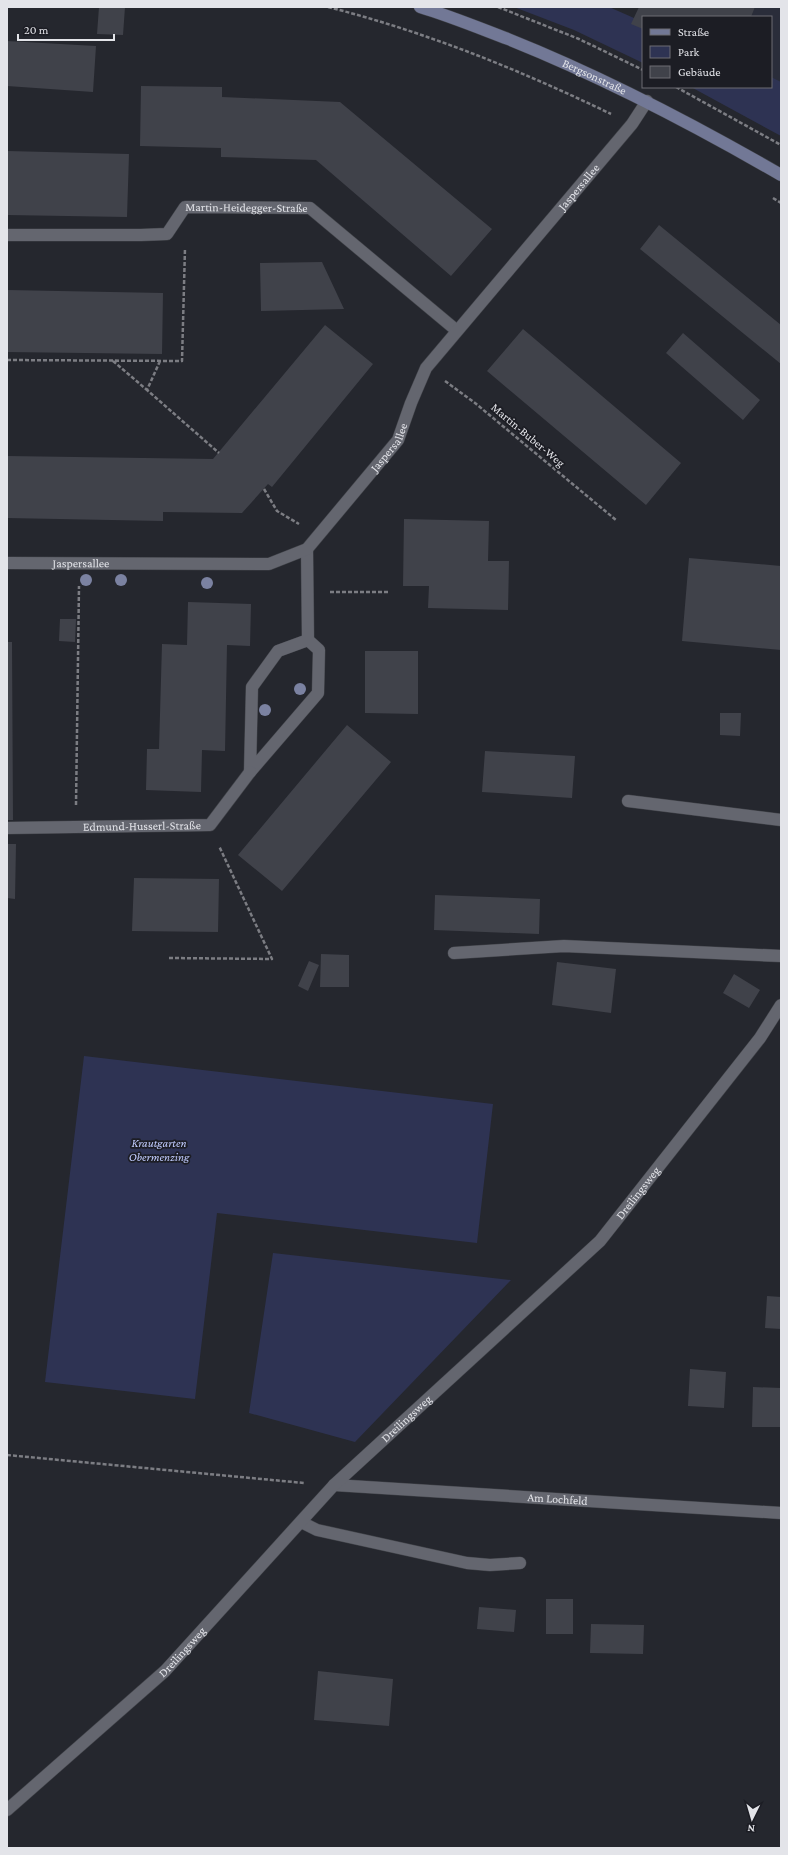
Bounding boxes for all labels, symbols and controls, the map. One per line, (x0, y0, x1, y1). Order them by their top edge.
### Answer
scale bar (18, 16, 114, 42)
legend (642, 16, 772, 88)
text: 20 m (24, 23, 49, 37)
text: Straße (678, 25, 709, 39)
text: Park (678, 45, 700, 59)
street label: Bergsonstraße (560, 56, 629, 98)
text: Gebäude (678, 65, 720, 79)
street label: Jaspersallee (554, 161, 602, 214)
street label: Martin-Heidegger-Straße (185, 200, 308, 215)
street label: Martin-Buber-Weg (488, 400, 568, 470)
street label: Jaspersallee (367, 421, 410, 475)
street label: Jaspersallee (52, 556, 109, 570)
street label: Edmund-Husserl-Straße (83, 818, 201, 834)
park label: Krautgarten Obermenzing (129, 1136, 190, 1164)
street label: Dreilingsweg (613, 1163, 663, 1222)
street label: Dreilingsweg (378, 1392, 435, 1445)
street label: Am Lochfeld (527, 1490, 589, 1508)
street label: Dreilingsweg (156, 1624, 209, 1680)
north arrow (732, 1799, 772, 1839)
text: N (746, 1823, 755, 1835)

